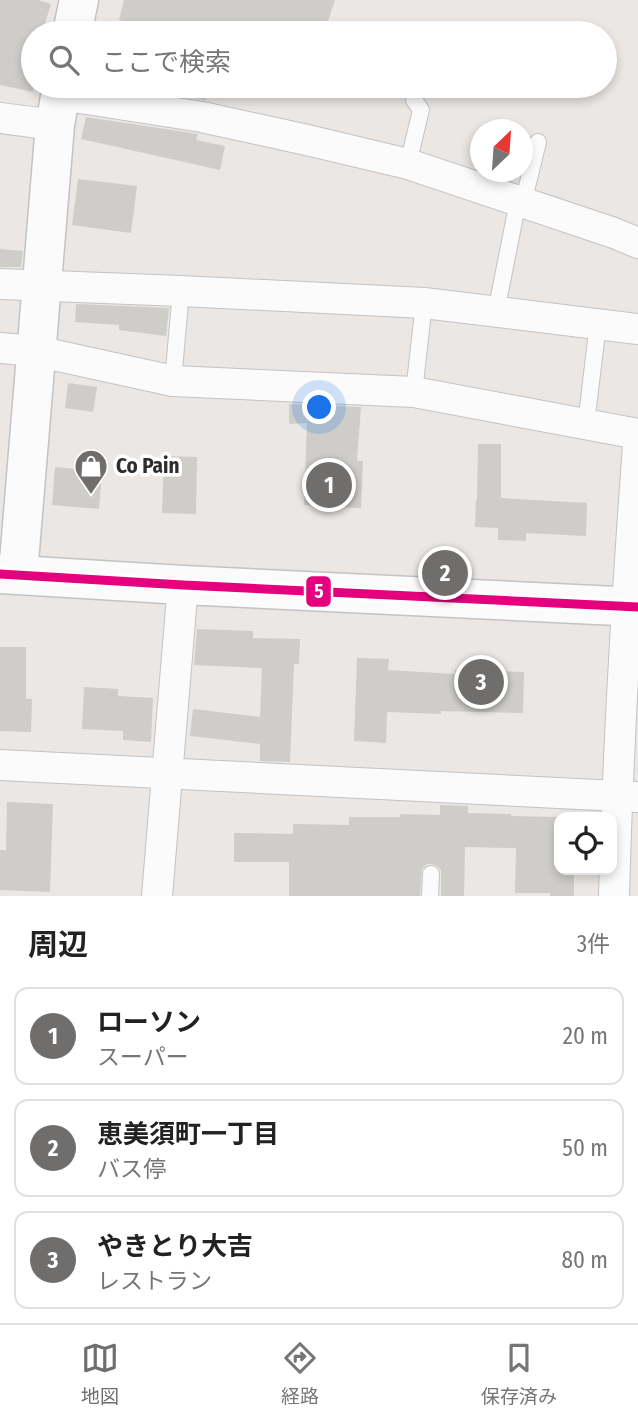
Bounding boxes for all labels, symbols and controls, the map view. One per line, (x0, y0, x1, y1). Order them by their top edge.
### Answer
search box (21, 21, 617, 98)
icon: search (45, 41, 83, 79)
text: ここで検索 (101, 47, 231, 78)
north arrow (470, 119, 533, 182)
your location (302, 390, 336, 424)
shop icon: Co Pain (72, 447, 110, 496)
place label: Co Pain (116, 453, 179, 479)
pin: 1 (306, 459, 352, 511)
pin: 2 (422, 547, 468, 599)
line badge: 5 (305, 575, 332, 608)
text: 5 (314, 580, 324, 603)
pin: 3 (458, 656, 504, 708)
map controls (554, 812, 617, 875)
button: locate (554, 812, 617, 875)
text: 周辺 (28, 927, 88, 963)
text: 3件 (577, 930, 610, 958)
text: ローソン (97, 1007, 201, 1038)
text: 1 (48, 1022, 58, 1050)
text: 20 m (563, 1022, 608, 1050)
text: スーパー (97, 1043, 189, 1071)
text: 恵美須町一丁目 (97, 1119, 279, 1150)
text: 2 (48, 1134, 58, 1162)
text: 50 m (562, 1134, 608, 1162)
text: バス停 (97, 1155, 166, 1183)
text: やきとり大吉 (97, 1231, 253, 1262)
text: 3 (48, 1246, 58, 1274)
text: 80 m (561, 1246, 608, 1274)
text: レストラン (97, 1267, 212, 1295)
tab: 地図 (81, 1339, 119, 1408)
tab: 経路 (281, 1339, 319, 1408)
tab: 保存済み (481, 1339, 557, 1408)

